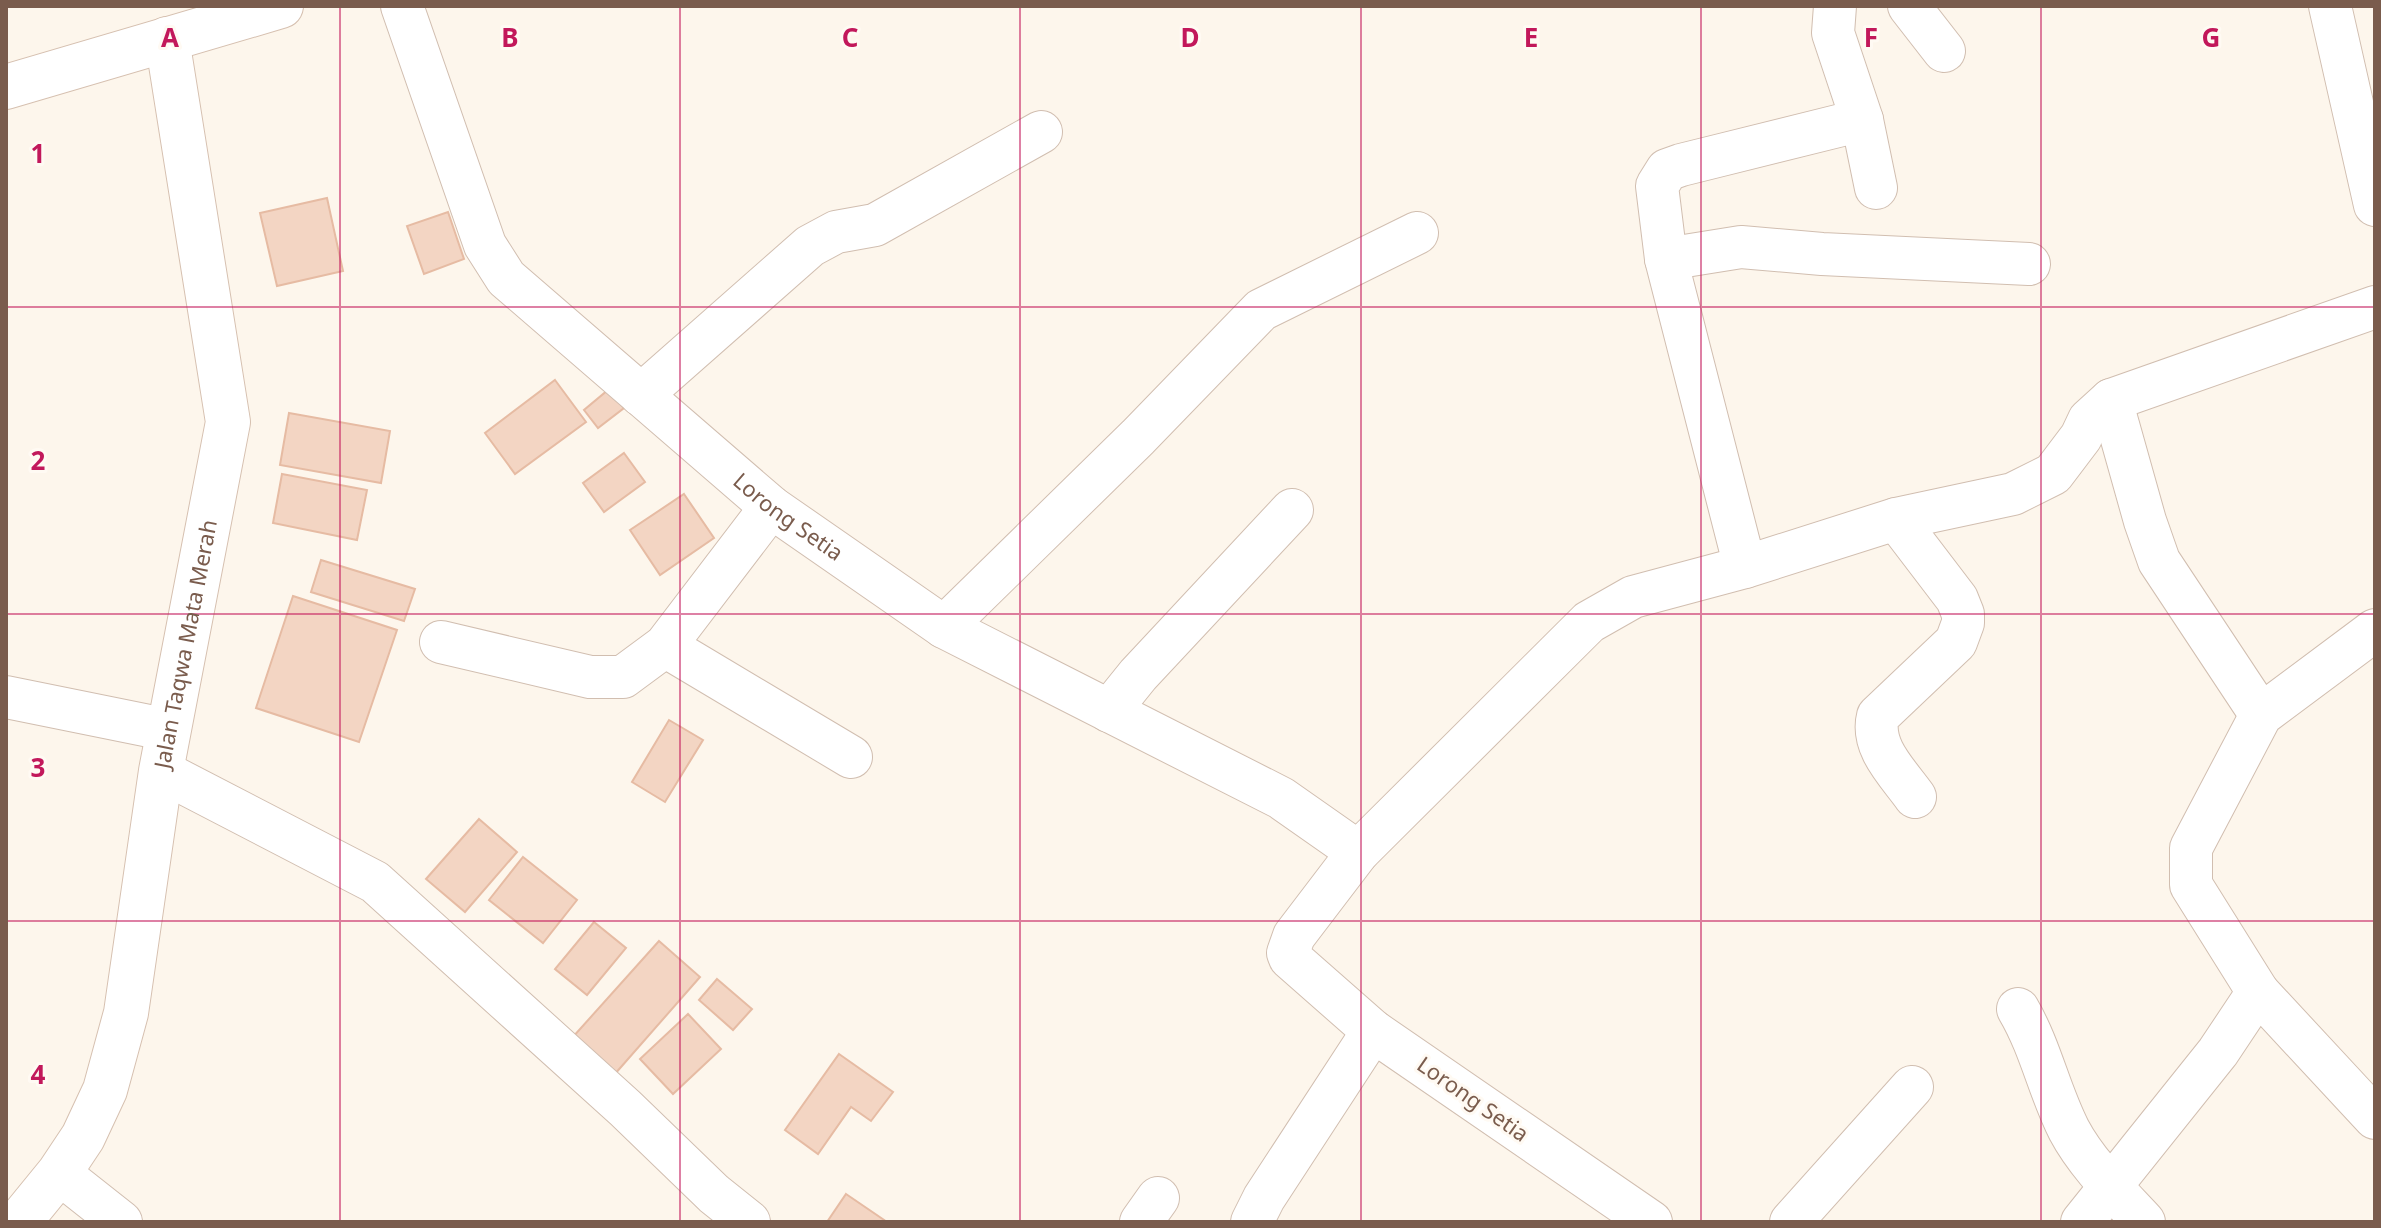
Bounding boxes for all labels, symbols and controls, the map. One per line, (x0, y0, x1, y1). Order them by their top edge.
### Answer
text: A (161, 19, 179, 55)
text: B (501, 19, 519, 55)
text: C (842, 19, 858, 55)
text: D (1180, 19, 1200, 55)
text: E (1524, 19, 1538, 55)
text: F (1864, 19, 1878, 55)
text: G (2202, 19, 2220, 55)
text: 1 (31, 135, 45, 171)
text: 2 (31, 442, 46, 478)
street label: Lorong Setia (727, 465, 850, 567)
street label: Jalan Taqwa Mata Merah (145, 517, 223, 773)
text: 3 (31, 749, 45, 785)
street label: Lorong Setia (1412, 1049, 1535, 1148)
text: 4 (31, 1056, 46, 1092)

